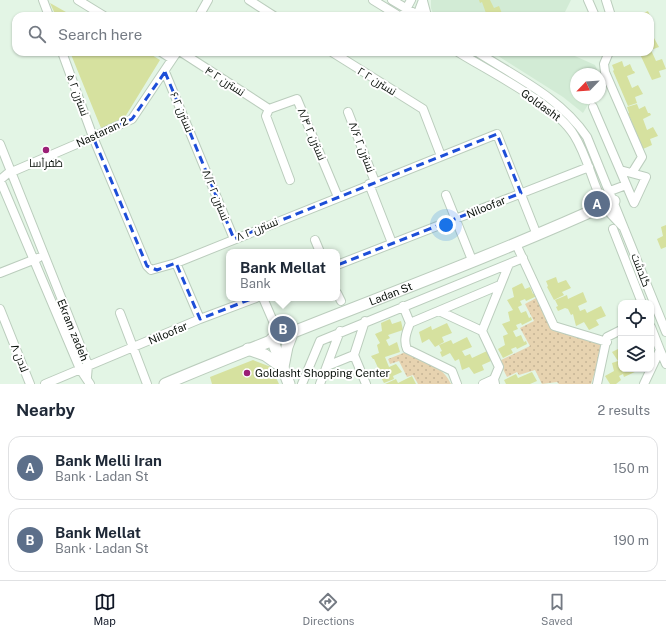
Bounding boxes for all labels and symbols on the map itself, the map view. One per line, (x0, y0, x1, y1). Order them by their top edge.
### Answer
street label: ۴ نسترن ۲ (202, 64, 247, 99)
street label: ۲ نسترن ۲ (355, 64, 399, 98)
north arrow (570, 68, 606, 104)
street label: ۵ نسترن ۲ (64, 73, 91, 118)
street label: Goldasht (519, 87, 563, 123)
street label: ۶ نسترن ۲ (167, 90, 196, 134)
street label: ۸/۴ نسترن ۲ (295, 106, 328, 162)
street label: Nastaran 2 (74, 115, 130, 149)
street label: ۸/۶ نسترن ۲ (346, 120, 377, 174)
marker: ظفرآسا (41, 145, 51, 155)
place label: ظفرآسا (29, 157, 63, 170)
street label: ۸/۲ نسترن ۲ (199, 168, 232, 223)
pin: A (584, 189, 610, 219)
street label: Niloofar (465, 194, 507, 220)
street label: ۸ نسترن ۲ (234, 215, 280, 244)
your location (436, 215, 456, 235)
street label: گلدشت (629, 252, 653, 288)
street label: Ladan St (367, 280, 414, 308)
street label: Ekram zadeh (55, 297, 91, 363)
pin: B (270, 314, 296, 344)
street label: Niloofar (147, 319, 189, 347)
street label: ۸ لادن (8, 342, 31, 374)
place label: Goldasht Shopping Center (255, 367, 390, 379)
marker: Goldasht Shopping Center (242, 368, 252, 378)

